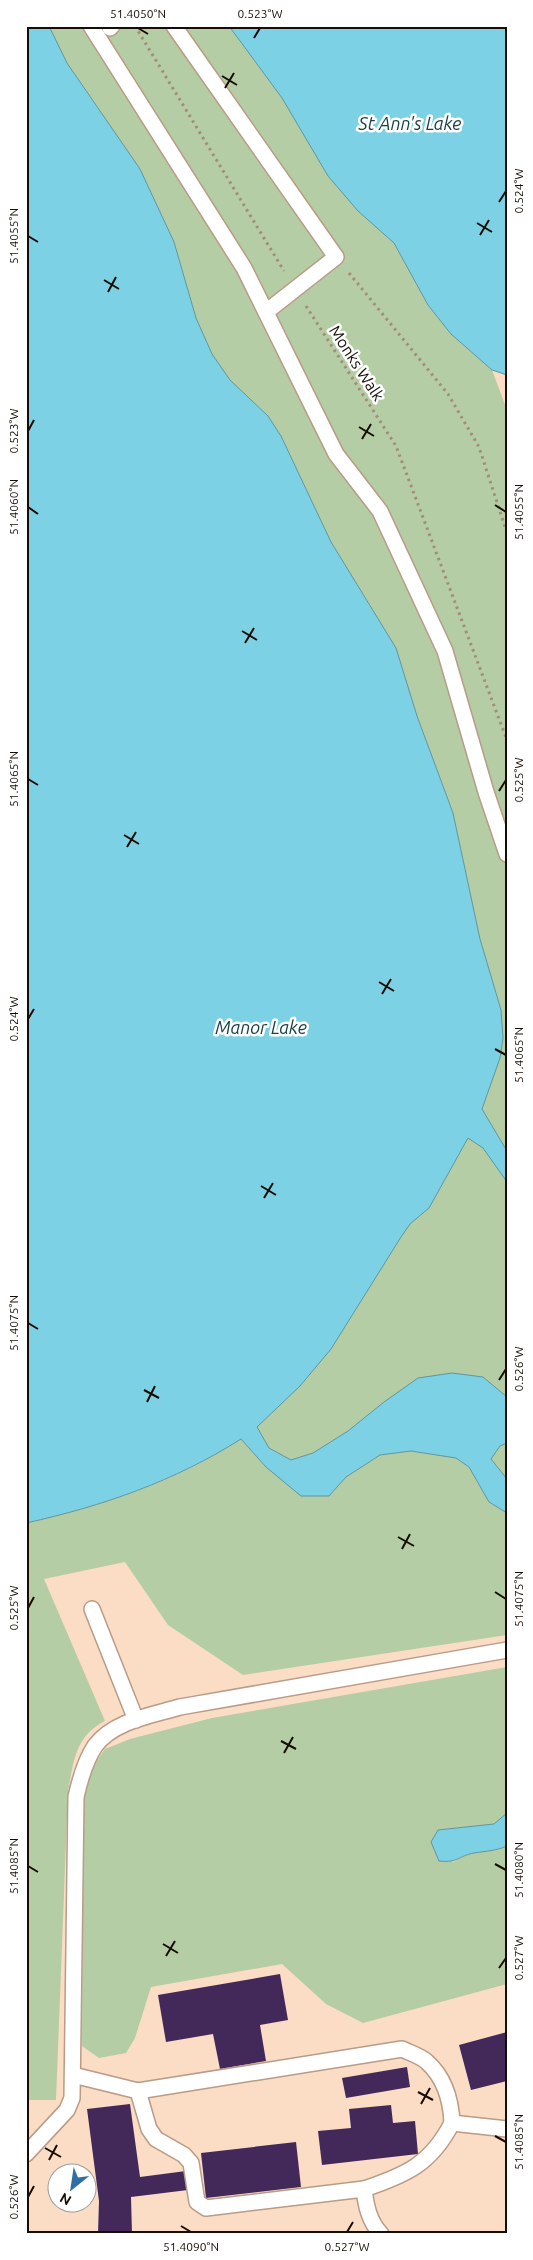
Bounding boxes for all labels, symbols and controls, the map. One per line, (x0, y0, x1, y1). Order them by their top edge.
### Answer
text: 51.4050°N (110, 7, 166, 20)
text: 0.523°W (238, 7, 283, 20)
water label: St Ann's Lake (358, 113, 461, 133)
text: 0.524°W (512, 169, 525, 214)
text: 51.4055°N (7, 208, 20, 264)
street label: Monks Walk (326, 322, 388, 404)
text: 0.523°W (7, 409, 20, 454)
text: 51.4060°N (7, 479, 20, 535)
text: 51.4055°N (512, 484, 525, 540)
text: 51.4065°N (7, 751, 20, 807)
text: 0.525°W (512, 758, 525, 803)
text: 0.524°W (7, 997, 20, 1042)
water label: Manor Lake (215, 1017, 307, 1037)
text: 51.4065°N (512, 1027, 525, 1083)
text: 51.4075°N (7, 1295, 20, 1351)
text: 0.526°W (512, 1347, 525, 1392)
text: 51.4075°N (512, 1571, 525, 1627)
text: 0.525°W (7, 1586, 20, 1631)
text: 51.4085°N (7, 1838, 20, 1894)
text: 51.4080°N (512, 1842, 525, 1898)
text: 0.527°W (512, 1936, 525, 1981)
text: 51.4085°N (512, 2114, 525, 2170)
north arrow (48, 2162, 98, 2212)
text: 0.526°W (7, 2175, 20, 2220)
text: N (57, 2190, 74, 2209)
text: 51.4090°N (163, 2240, 219, 2253)
text: 0.527°W (325, 2240, 370, 2253)

